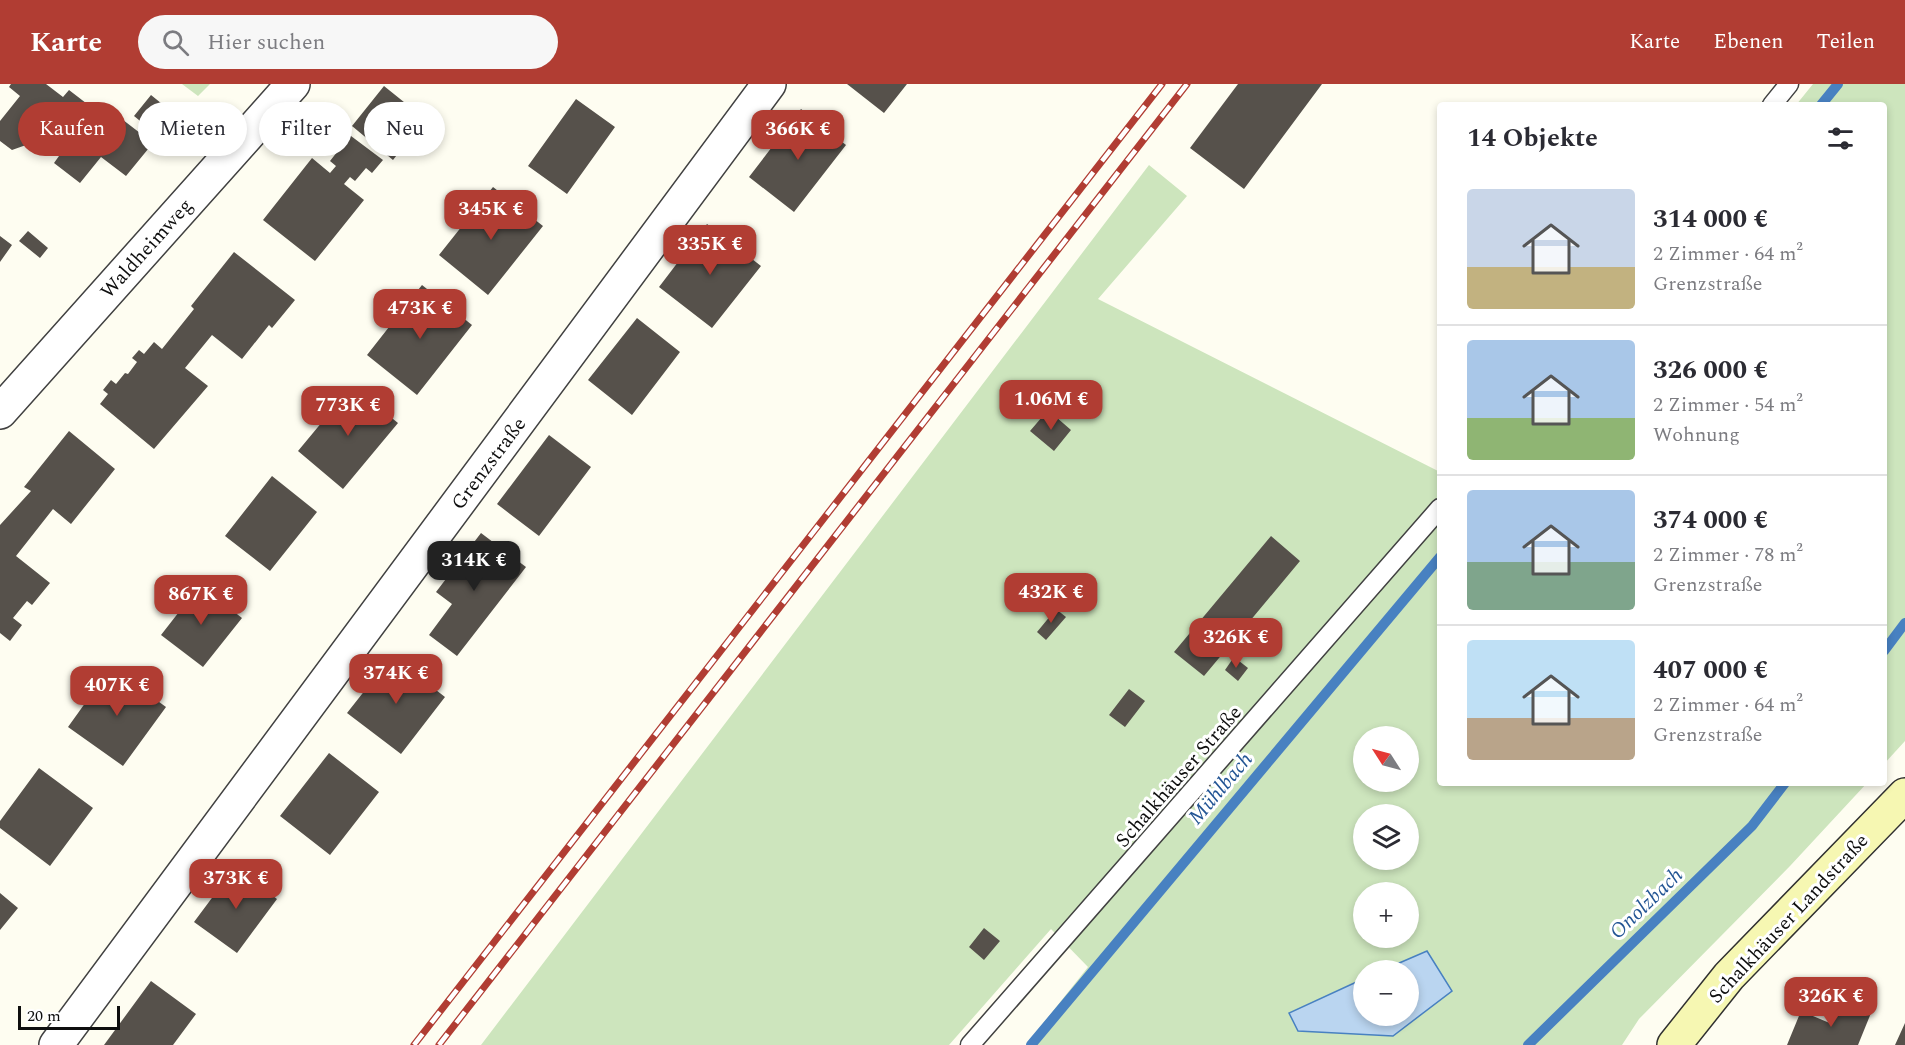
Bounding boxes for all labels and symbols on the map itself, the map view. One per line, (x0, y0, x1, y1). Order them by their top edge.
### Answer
pin: 366K € (749, 110, 847, 161)
pin: 345K € (442, 190, 540, 241)
street label: Waldheimweg (93, 192, 200, 306)
pin: 335K € (661, 225, 759, 276)
pin: 473K € (371, 289, 469, 340)
pin: 1.06M € (996, 380, 1106, 431)
pin: 773K € (299, 386, 397, 437)
street label: Grenzstraße (444, 411, 534, 516)
pin: 314K € (425, 541, 523, 592)
pin: 432K € (1002, 573, 1100, 624)
pin: 867K € (152, 575, 250, 626)
pin: 326K € (1187, 618, 1285, 669)
pin: 374K € (347, 654, 445, 705)
pin: 407K € (68, 666, 166, 717)
street label: Schalkhäuser Straße (1108, 699, 1249, 855)
north arrow (1353, 726, 1419, 792)
water label: Mühlbach (1181, 745, 1261, 832)
street label: Schalkhäuser Landstraße (1702, 827, 1876, 1010)
pin: 373K € (187, 859, 285, 910)
water label: Onolzbach (1603, 860, 1691, 947)
pin: 326K € (1782, 977, 1880, 1028)
scale bar (18, 1003, 120, 1030)

